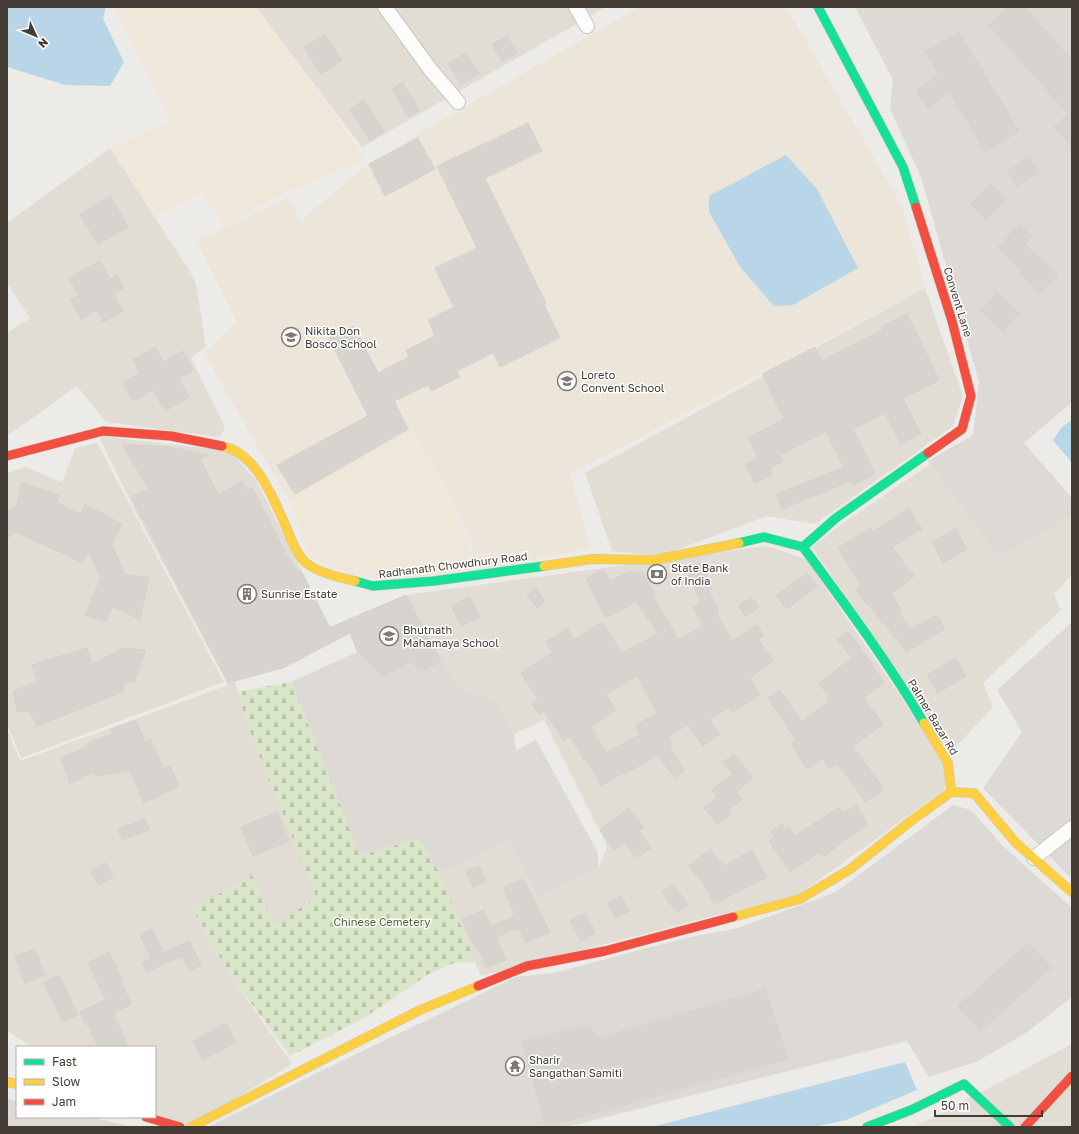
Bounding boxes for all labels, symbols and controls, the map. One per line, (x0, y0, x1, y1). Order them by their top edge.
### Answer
north arrow (16, 16, 56, 56)
text: N (36, 36, 51, 51)
street label: Convent Lane (942, 265, 975, 338)
place label: Nikita Don Bosco School (305, 324, 377, 350)
school or university icon: Nikita Don Bosco School (280, 326, 302, 348)
place label: Loreto Convent School (581, 368, 665, 394)
school or university icon: Loreto Convent School (556, 370, 578, 392)
street label: Radhanath Chowdhury Road (378, 549, 528, 580)
place label: State Bank of India (671, 561, 728, 587)
bank icon: State Bank of India (646, 563, 668, 585)
building icon: Sunrise Estate (236, 583, 258, 605)
place label: Sunrise Estate (261, 587, 337, 600)
place label: Bhutnath Mahamaya School (403, 623, 499, 649)
school or university icon: Bhutnath Mahamaya School (378, 625, 400, 647)
street label: Palmer Bazar Rd (906, 676, 961, 757)
park label: Chinese Cemetery (334, 915, 430, 928)
legend (16, 1046, 156, 1118)
place label: Sharir Sangathan Samiti (529, 1053, 622, 1079)
text: Fast (52, 1054, 77, 1069)
temple icon: Sharir Sangathan Samiti (504, 1055, 526, 1077)
text: Slow (52, 1074, 80, 1089)
scale bar (935, 1092, 1042, 1118)
text: Jam (52, 1094, 76, 1109)
text: 50 m (941, 1098, 969, 1113)

